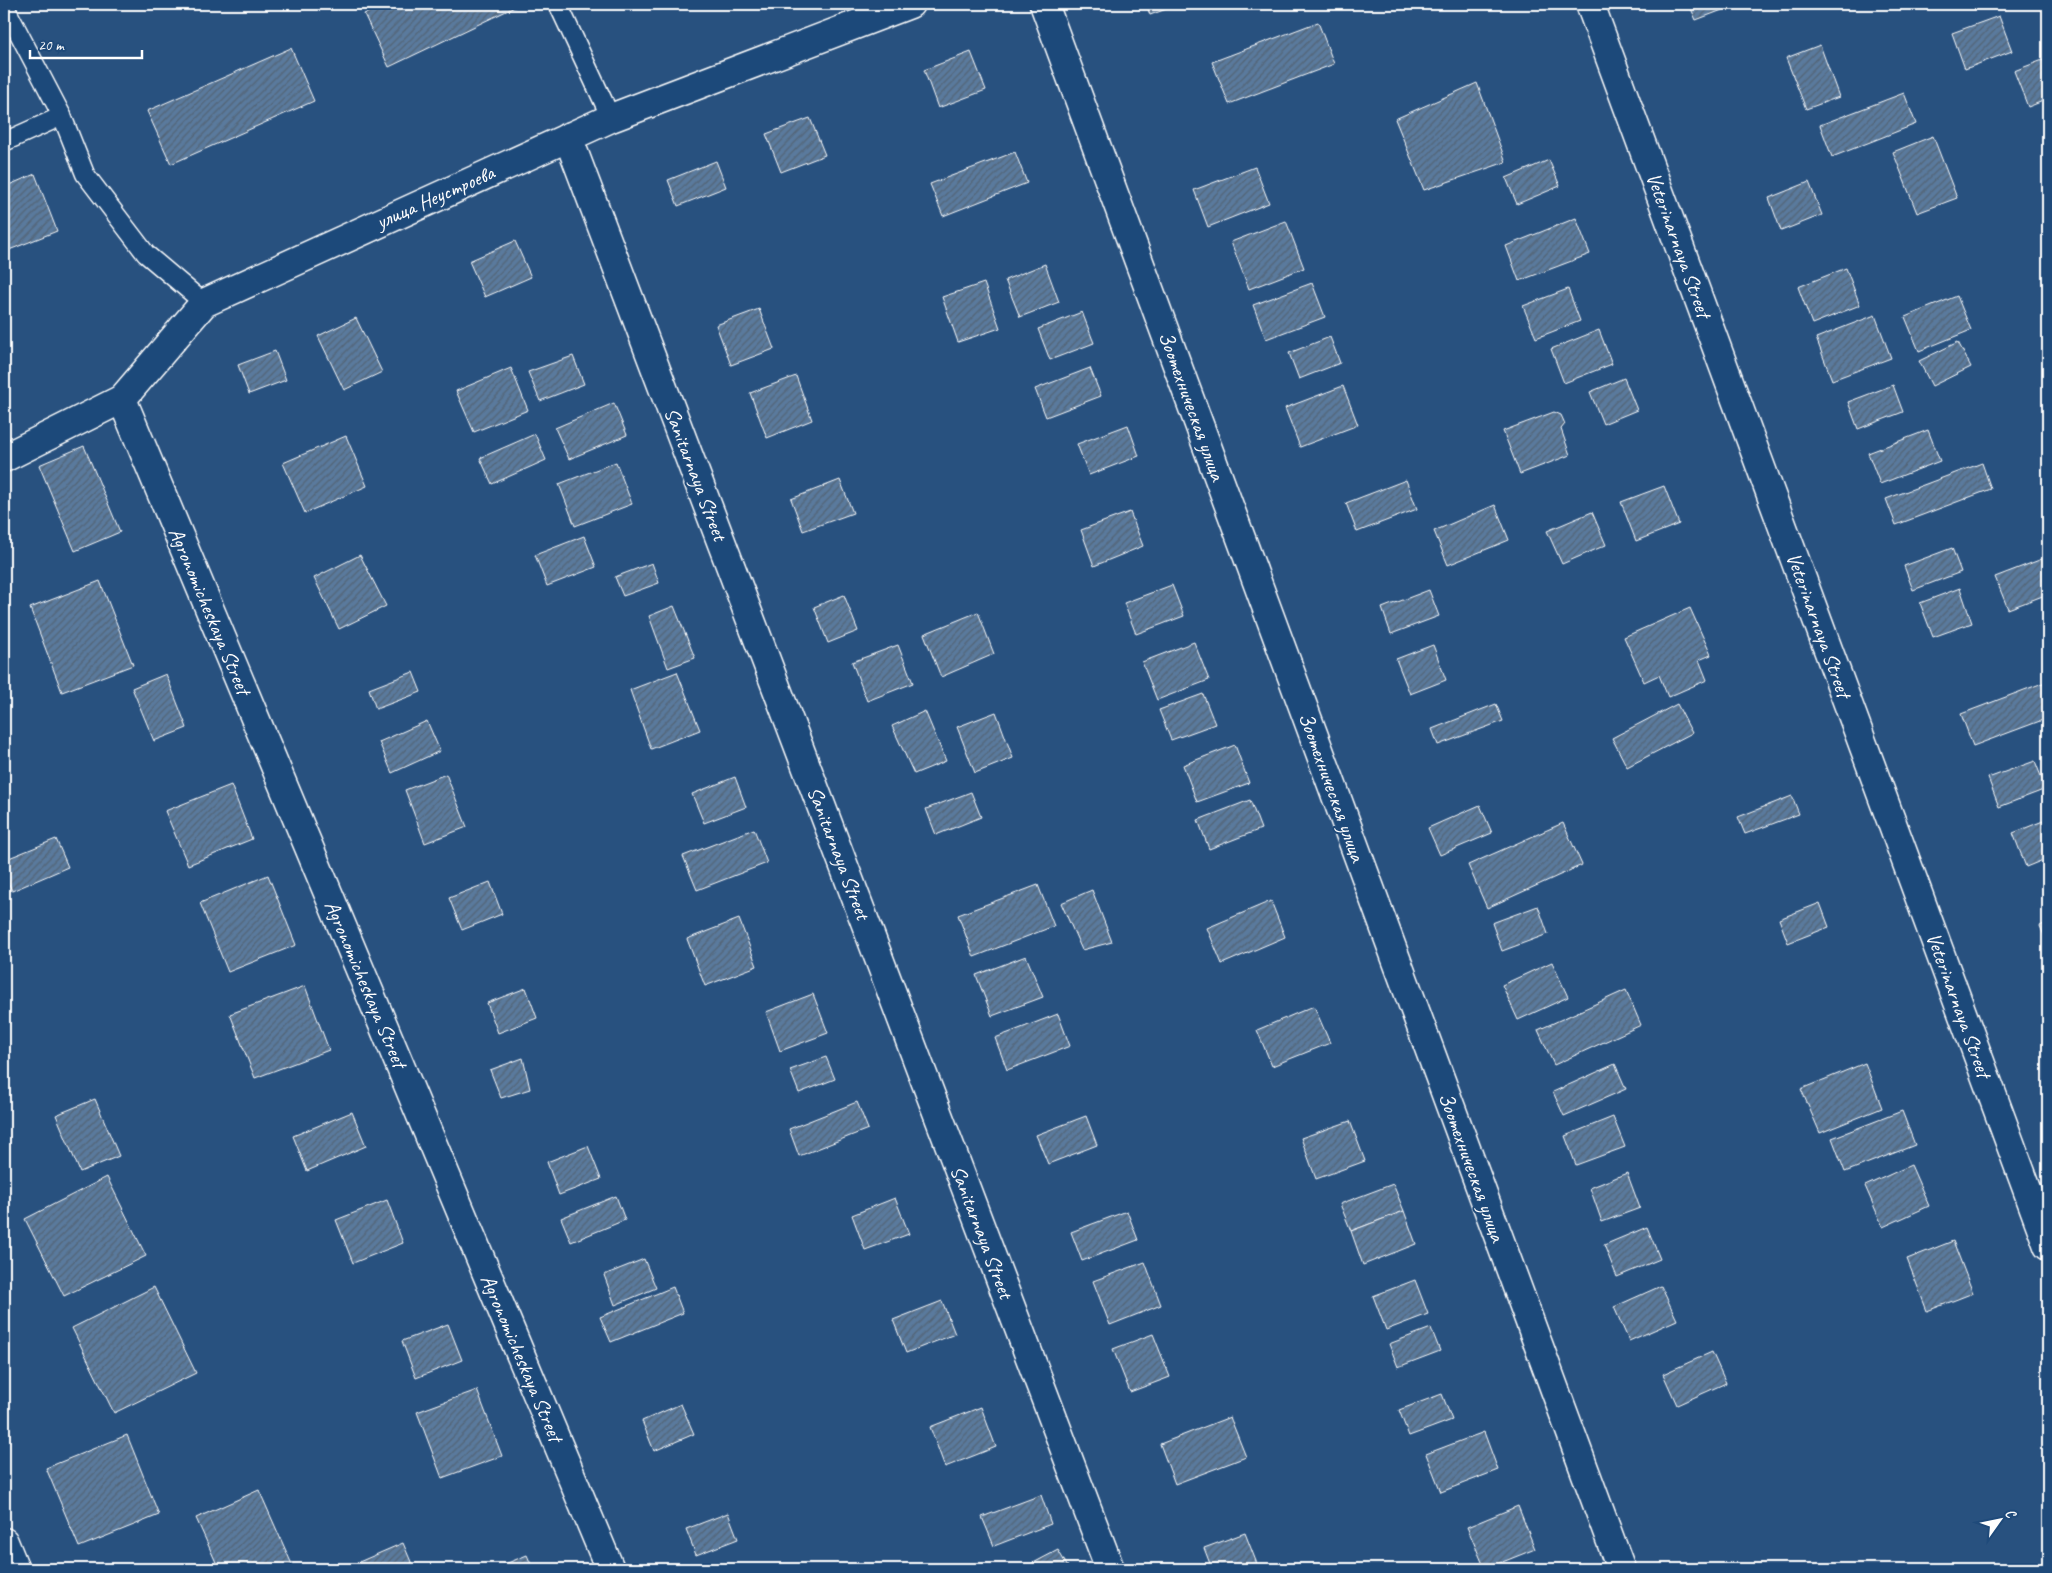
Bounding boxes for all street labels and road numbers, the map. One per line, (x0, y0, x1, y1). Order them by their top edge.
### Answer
street label: улица Неустроева (370, 159, 500, 235)
street label: Veterinarnaya Street (1641, 169, 1718, 324)
street label: Зоотехническая улица (1153, 328, 1232, 486)
street label: Sanitarnaya Street (659, 404, 734, 546)
street label: Agronomicheskaya Street (163, 523, 258, 701)
street label: Veterinarnaya Street (1781, 549, 1858, 704)
street label: Зоотехническая улица (1293, 709, 1372, 867)
street label: Sanitarnaya Street (802, 783, 877, 925)
street label: Agronomicheskaya Street (319, 896, 414, 1074)
street label: Veterinarnaya Street (1921, 929, 1998, 1084)
street label: Зоотехническая улица (1433, 1089, 1512, 1247)
street label: Sanitarnaya Street (945, 1162, 1020, 1304)
street label: Agronomicheskaya Street (475, 1270, 570, 1448)

